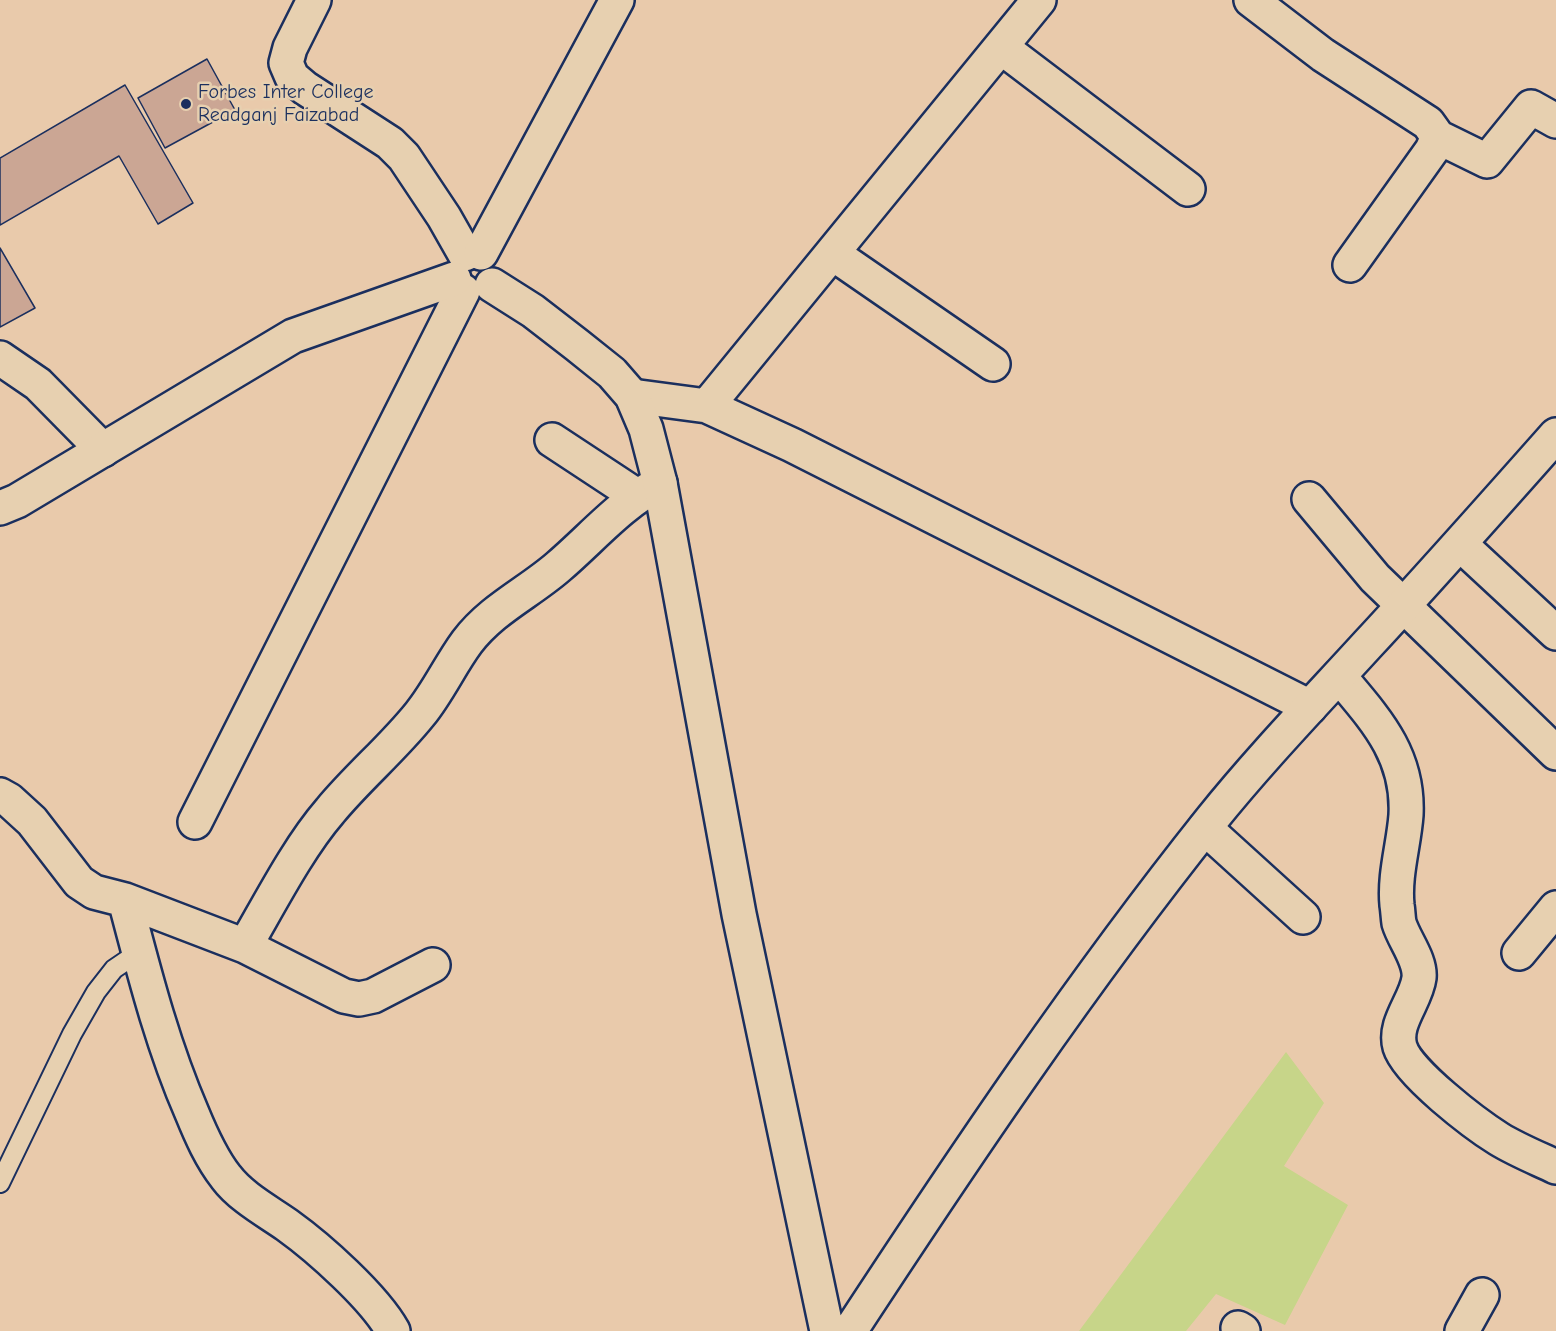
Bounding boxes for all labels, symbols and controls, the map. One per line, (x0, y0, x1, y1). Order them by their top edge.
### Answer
place label: Forbes Inter College Readganj Faizabad (198, 80, 374, 127)
marker: Forbes Inter College Readganj Faizabad (179, 97, 193, 111)

